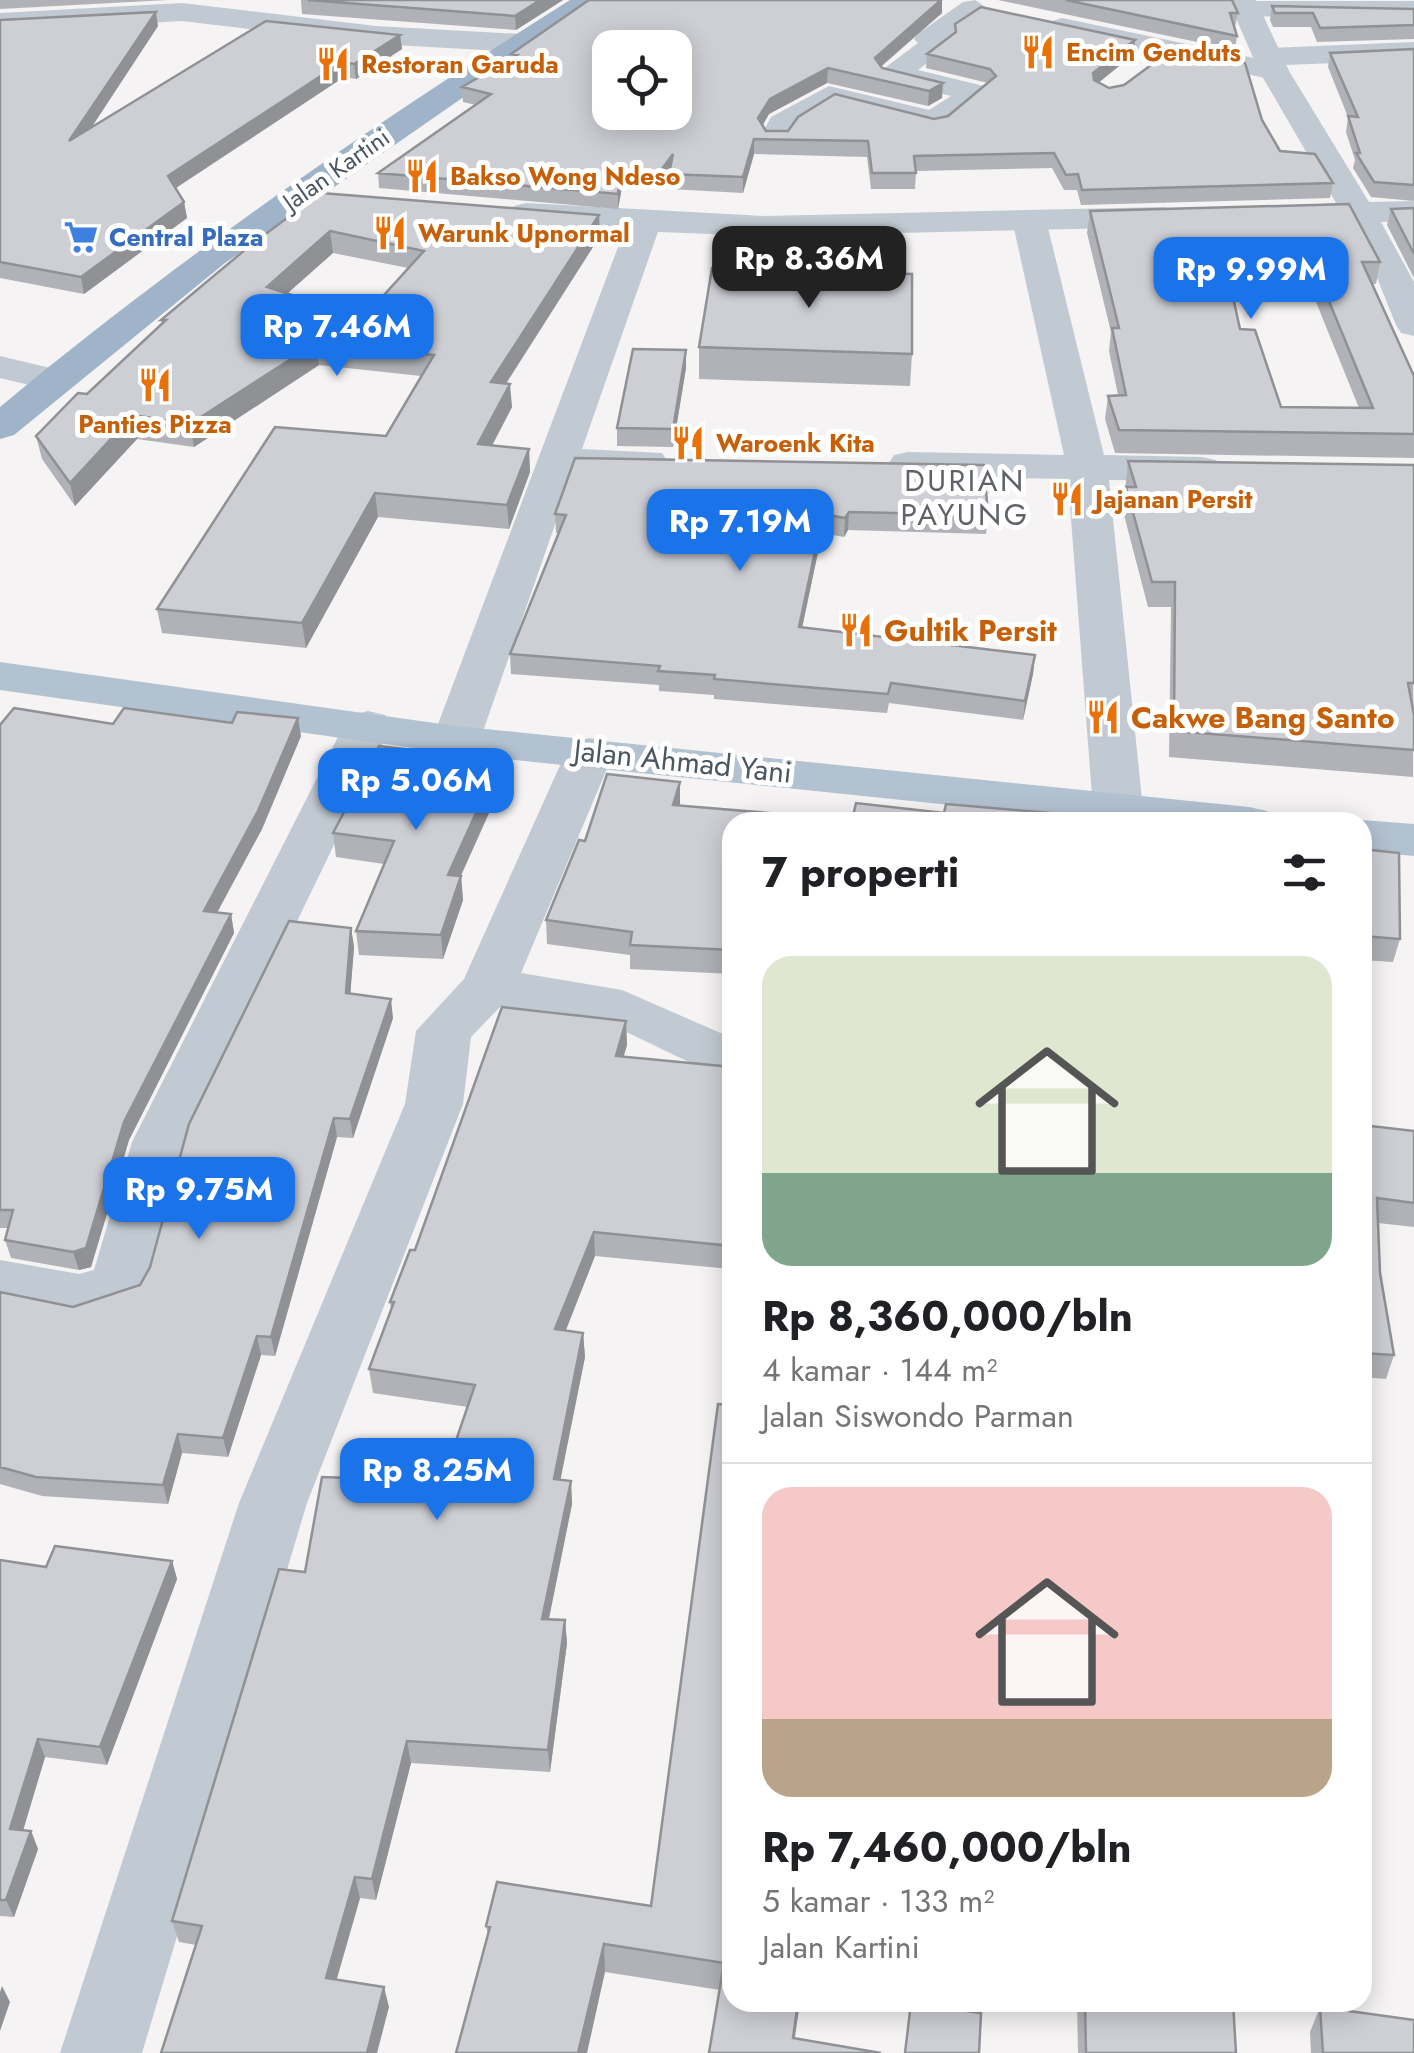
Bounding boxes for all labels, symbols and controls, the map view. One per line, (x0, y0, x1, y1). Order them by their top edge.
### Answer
map controls (592, 30, 692, 130)
button: locate (592, 30, 692, 130)
restaurant icon: Encim Genduts (1019, 33, 1057, 71)
place label: Encim Genduts (1066, 34, 1241, 70)
restaurant icon: Restoran Garuda (314, 45, 352, 83)
place label: Restoran Garuda (361, 46, 559, 82)
street label: Jalan Kartini (273, 119, 397, 221)
restaurant icon: Bakso Wong Ndeso (403, 157, 441, 195)
place label: Bakso Wong Ndeso (450, 158, 680, 194)
restaurant icon: Warunk Upnormal (371, 214, 409, 252)
place label: Warunk Upnormal (418, 215, 630, 251)
supermarket icon: Central Plaza (62, 218, 100, 256)
place label: Central Plaza (109, 219, 264, 255)
pin: Rp 8.36M (706, 226, 912, 311)
text: Rp 8.36M (734, 235, 884, 281)
pin: Rp 9.99M (1148, 237, 1354, 322)
text: Rp 9.99M (1176, 246, 1326, 292)
pin: Rp 7.46M (234, 294, 440, 379)
text: Rp 7.46M (263, 303, 411, 349)
restaurant icon: Panties Pizza (136, 366, 174, 404)
place label: Panties Pizza (78, 406, 232, 442)
restaurant icon: Waroenk Kita (669, 424, 707, 462)
place label: Waroenk Kita (716, 425, 875, 461)
district label: DURIAN PAYUNG (900, 459, 1030, 536)
restaurant icon: Jajanan Persit (1048, 480, 1086, 518)
place label: Jajanan Persit (1090, 481, 1252, 517)
pin: Rp 7.19M (637, 489, 843, 574)
text: Rp 7.19M (669, 498, 811, 544)
place label: Gultik Persit (884, 609, 1057, 652)
restaurant icon: Gultik Persit (837, 611, 875, 649)
place label: Cakwe Bang Santo (1131, 696, 1395, 739)
restaurant icon: Cakwe Bang Santo (1084, 698, 1122, 736)
street label: Jalan Ahmad Yani (568, 728, 794, 794)
pin: Rp 5.06M (313, 748, 519, 833)
text: Rp 5.06M (340, 757, 492, 803)
text: 7 properti (762, 842, 959, 903)
icon: filters (1277, 845, 1332, 900)
icon: home (957, 1021, 1137, 1201)
pin: Rp 9.75M (96, 1157, 302, 1242)
text: Rp 9.75M (125, 1166, 273, 1212)
text: Rp 8,360,000/bln (762, 1286, 1133, 1347)
text: 4 kamar · 144 m² (762, 1347, 997, 1393)
text: Jalan Siswondo Parman (762, 1393, 1074, 1439)
pin: Rp 8.25M (334, 1438, 540, 1523)
text: Rp 8.25M (362, 1447, 512, 1493)
icon: home (957, 1552, 1137, 1732)
text: Rp 7,460,000/bln (762, 1817, 1132, 1878)
text: 5 kamar · 133 m² (762, 1878, 994, 1924)
text: Jalan Kartini (762, 1924, 920, 1970)

